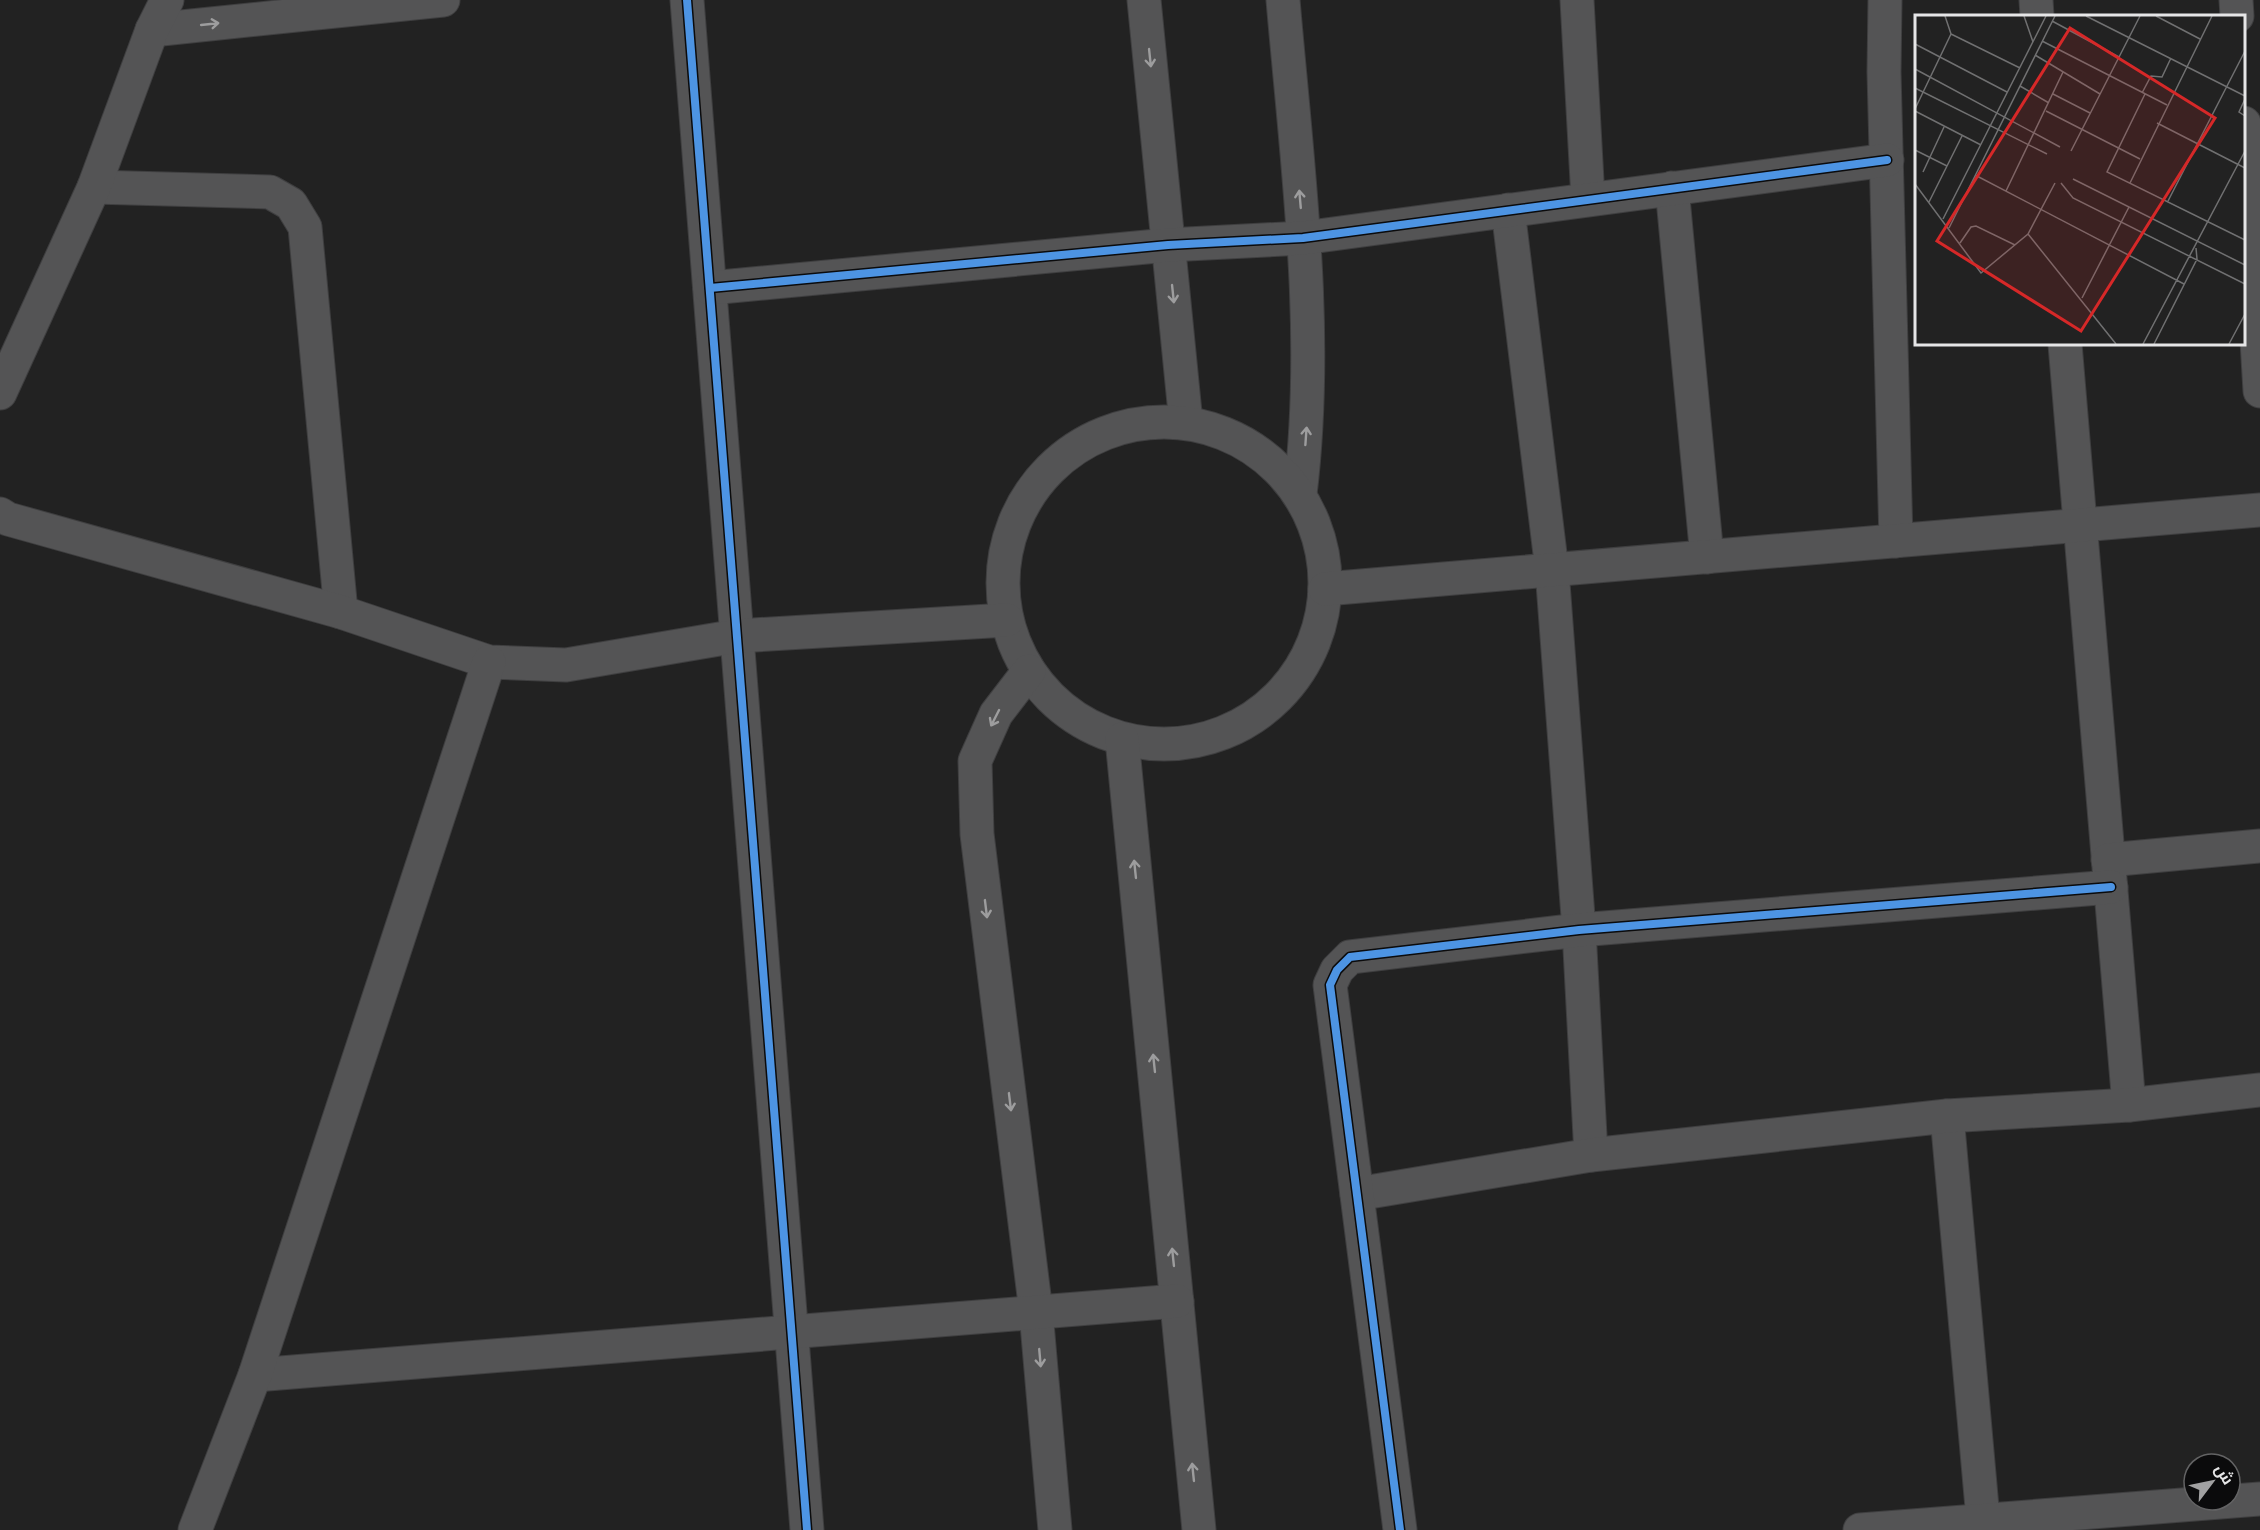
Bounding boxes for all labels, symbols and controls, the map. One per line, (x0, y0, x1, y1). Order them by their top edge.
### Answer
inset map (1915, 15, 2245, 345)
one-way arrow (200, 18, 220, 29)
one-way arrow (1145, 48, 1156, 68)
one-way arrow (1294, 190, 1305, 209)
one-way arrow (1168, 284, 1179, 304)
one-way arrow (1301, 426, 1312, 446)
one-way arrow (988, 709, 1000, 727)
one-way arrow (1129, 859, 1140, 879)
one-way arrow (981, 898, 992, 918)
one-way arrow (1148, 1053, 1159, 1073)
one-way arrow (1005, 1092, 1016, 1111)
one-way arrow (1167, 1247, 1178, 1267)
one-way arrow (1035, 1348, 1046, 1368)
north arrow (2182, 1452, 2242, 1512)
text: ش (2211, 1460, 2239, 1488)
one-way arrow (1187, 1462, 1198, 1482)

